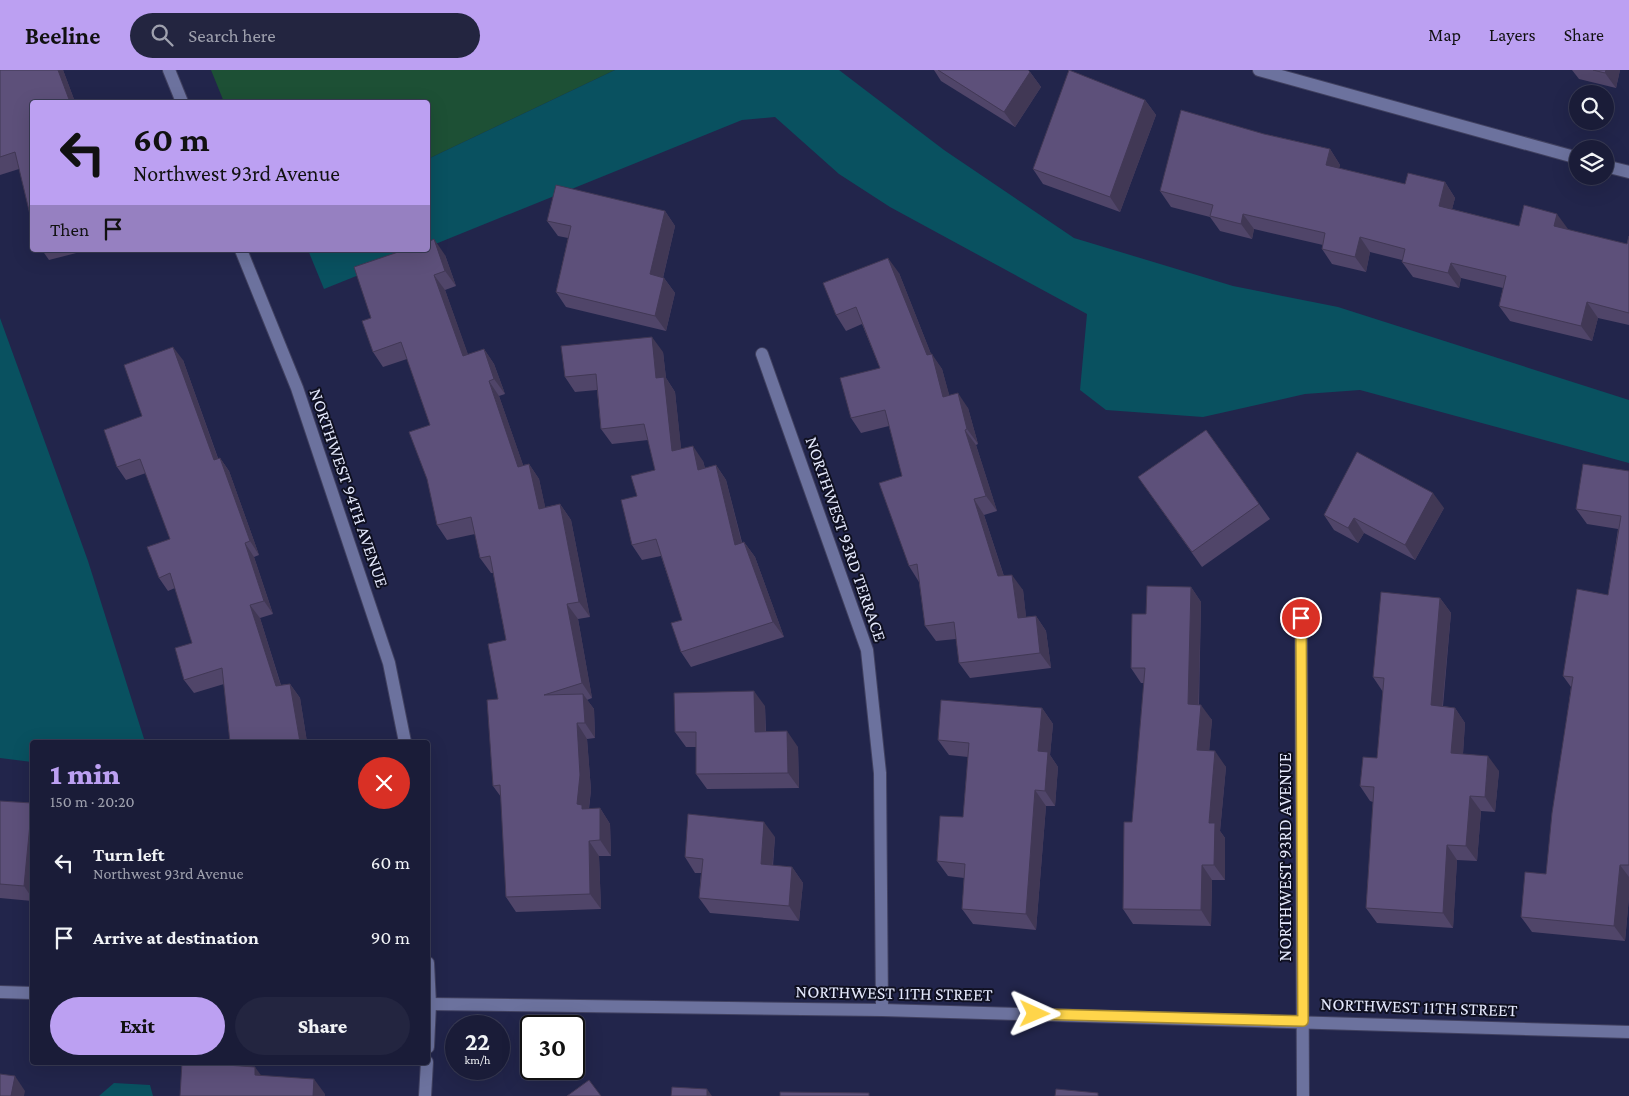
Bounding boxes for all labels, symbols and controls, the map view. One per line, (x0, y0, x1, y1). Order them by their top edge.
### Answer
search box (130, 13, 480, 58)
icon: search (148, 21, 176, 49)
text: Beeline (25, 22, 100, 49)
text: Search here (188, 25, 276, 46)
text: Map (1428, 25, 1461, 45)
text: Layers (1489, 25, 1536, 45)
text: Share (1564, 25, 1604, 45)
map controls (1569, 85, 1614, 185)
button: search (1569, 85, 1614, 130)
icon: left (50, 120, 115, 185)
text: 60 m (133, 120, 210, 159)
button: layers (1569, 140, 1614, 185)
text: Northwest 93rd Avenue (133, 161, 340, 186)
icon: arrive (99, 215, 127, 243)
text: Then (50, 219, 89, 240)
street label: NORTHWEST 94TH AVENUE (305, 386, 393, 590)
street label: NORTHWEST 93RD TERRACE (802, 434, 891, 644)
pin (1280, 597, 1322, 639)
icon: arrive (1287, 604, 1315, 632)
street label: NORTHWEST 93RD AVENUE (1275, 752, 1295, 961)
text: 1 min (50, 757, 120, 790)
button: close (358, 757, 410, 809)
text: 150 m · 20:20 (50, 793, 135, 810)
text: Turn left (93, 844, 165, 865)
icon: left (50, 849, 78, 877)
text: 60 m (371, 852, 410, 873)
text: Northwest 93rd Avenue (93, 865, 244, 882)
icon: arrive (50, 924, 78, 952)
text: Arrive at destination (93, 927, 259, 948)
text: 90 m (371, 927, 410, 948)
street label: NORTHWEST 11TH STREET (795, 981, 993, 1005)
position arrow (1008, 987, 1060, 1039)
street label: NORTHWEST 11TH STREET (1320, 994, 1518, 1020)
button: Exit (50, 997, 225, 1055)
button: Share (235, 997, 410, 1055)
speed limit sign: 30 (520, 1015, 585, 1080)
text: 22 (465, 1028, 490, 1055)
text: km/h (465, 1053, 490, 1067)

